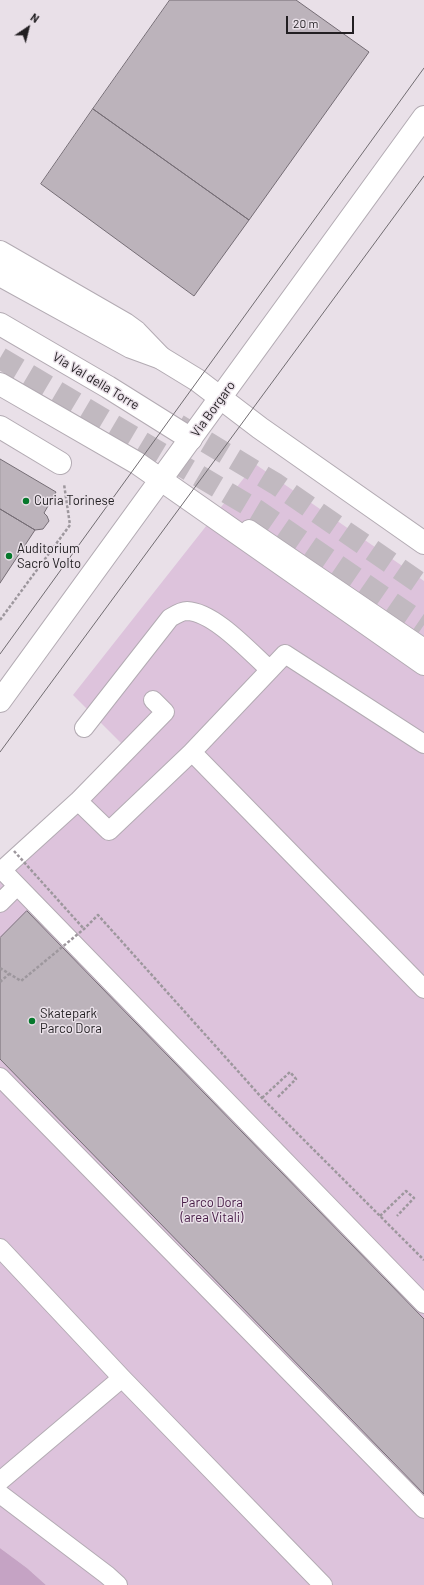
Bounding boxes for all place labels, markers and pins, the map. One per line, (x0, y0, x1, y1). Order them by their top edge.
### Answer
place label: Curia Torinese (34, 493, 115, 509)
marker: Curia Torinese (21, 496, 31, 506)
place label: Auditorium Sacro Volto (17, 541, 81, 572)
marker: Auditorium Sacro Volto (4, 551, 14, 561)
place label: Skatepark Parco Dora (40, 1006, 102, 1037)
marker: Skatepark Parco Dora (27, 1016, 37, 1026)

